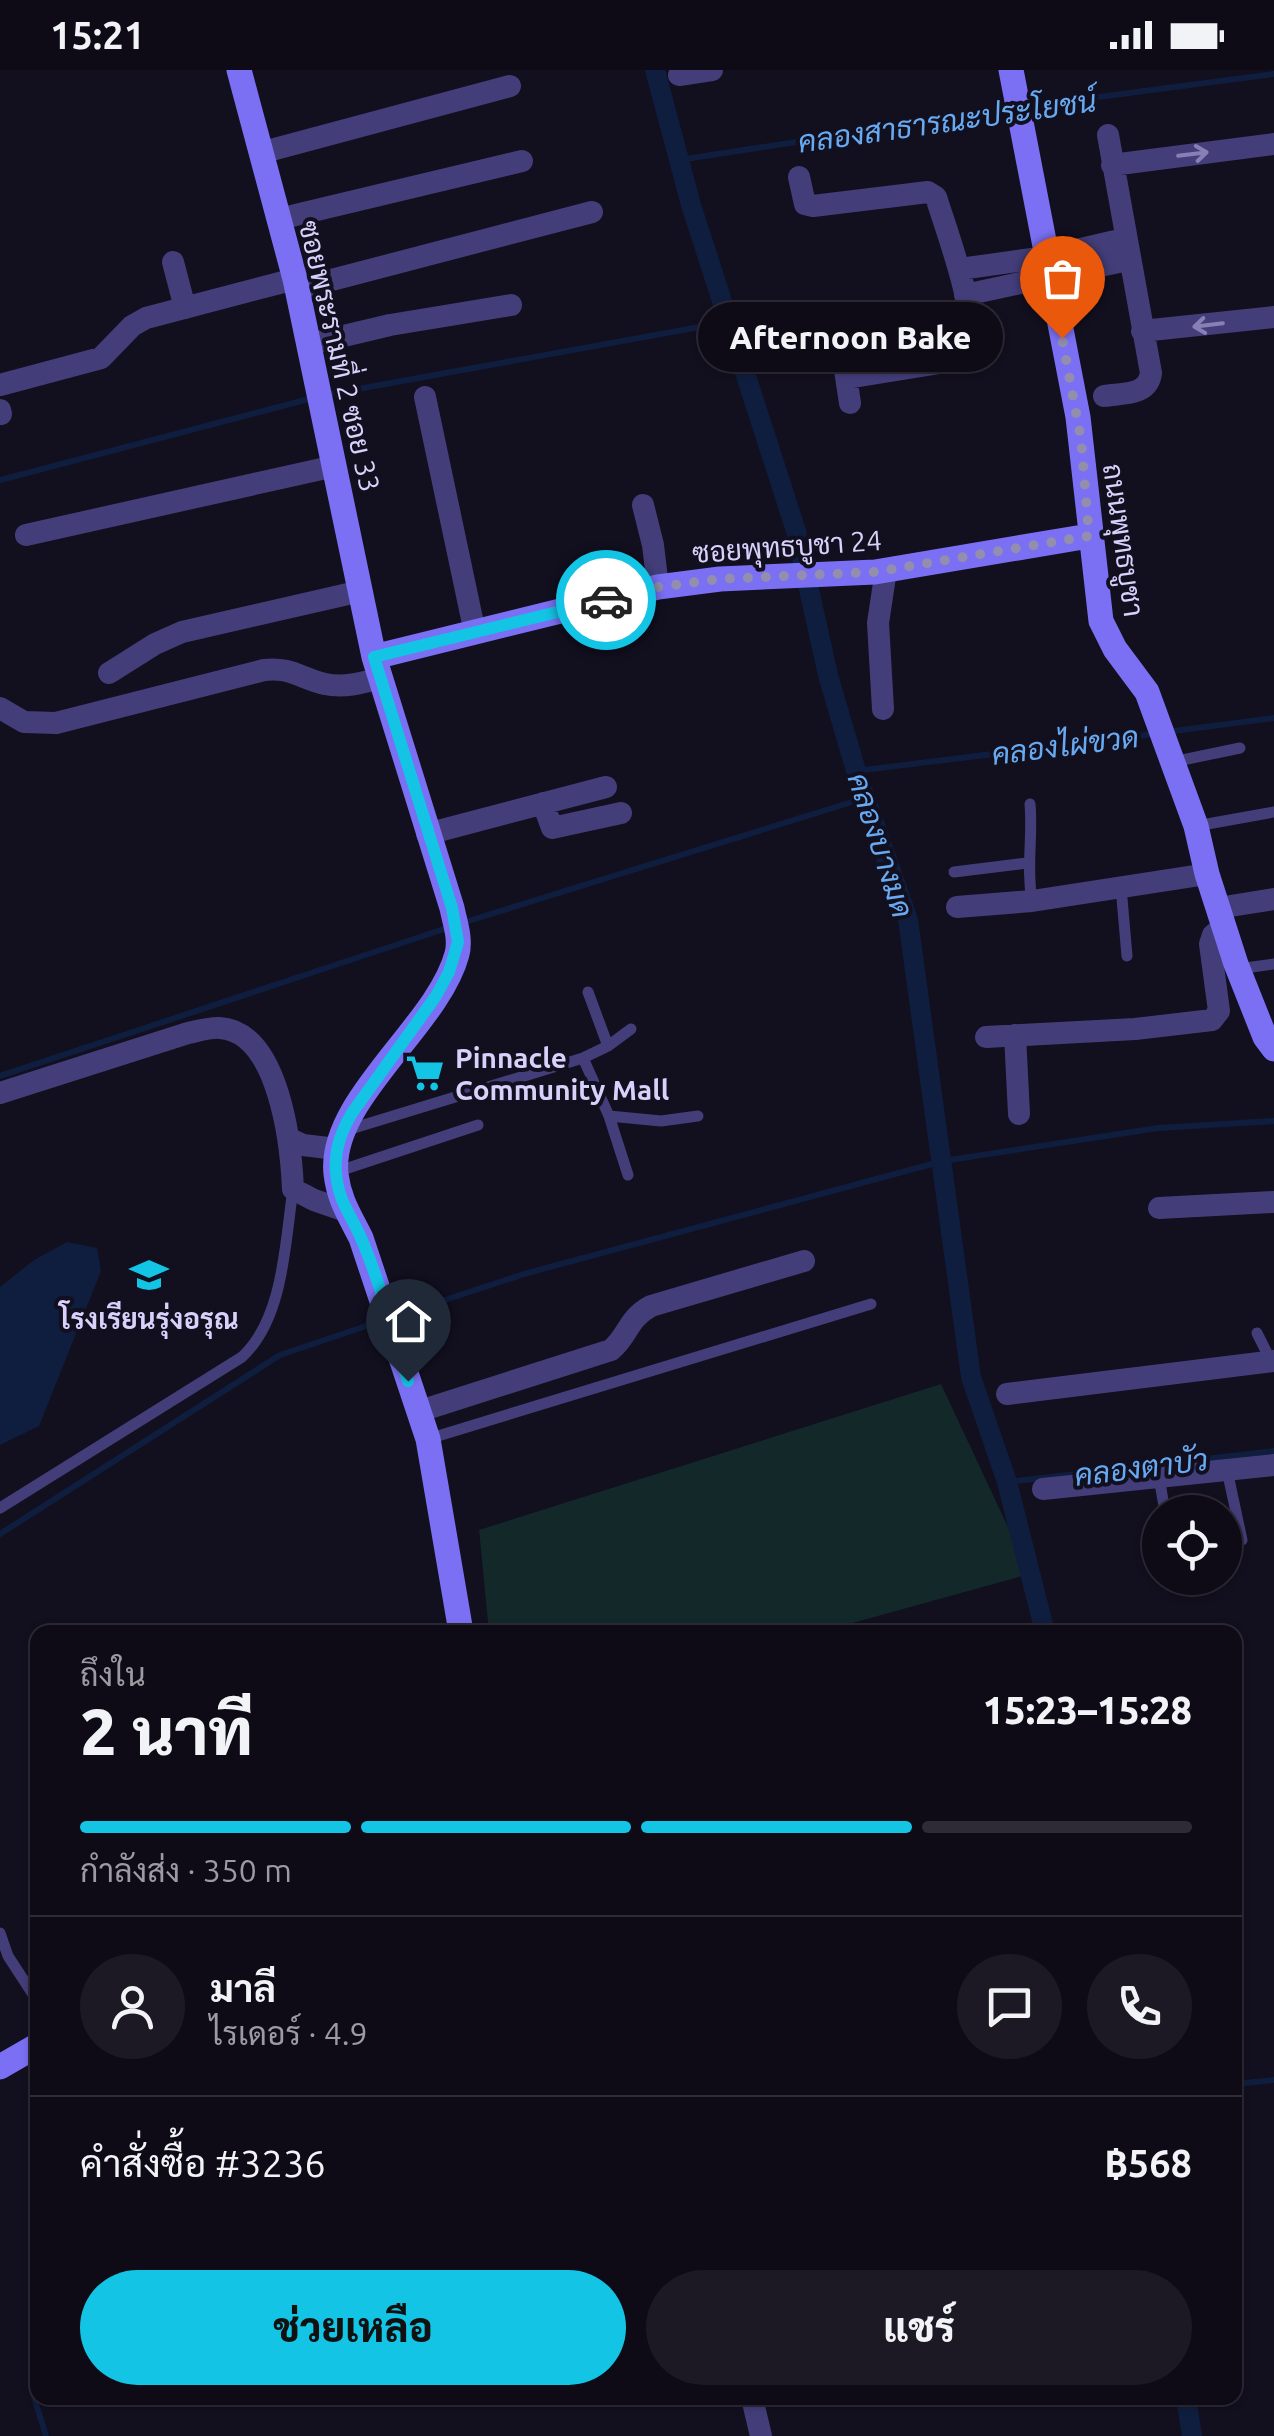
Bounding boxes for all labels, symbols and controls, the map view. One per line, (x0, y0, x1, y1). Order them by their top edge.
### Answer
text: 15:21 (50, 14, 145, 56)
water label: คลองสาธารณะประโยชน์ (795, 81, 1102, 159)
one-way arrow (1176, 145, 1209, 163)
street label: ซอยพระรามที่ 2 ซอย 33 (294, 216, 394, 495)
pin (1020, 236, 1105, 339)
icon: bag (1035, 251, 1090, 306)
callout: Afternoon Bake (697, 303, 1002, 373)
one-way arrow (1192, 316, 1225, 335)
text: Afternoon Bake (730, 319, 971, 355)
street label: ถนนพุทธบูชา (1093, 461, 1150, 619)
street label: ซอยพุทธบูชา 24 (691, 524, 883, 573)
courier (556, 550, 656, 650)
icon: car (579, 573, 634, 628)
water label: คลองไผ่ขวด (989, 717, 1141, 771)
water label: คลองบางมด (842, 768, 920, 922)
place label: Pinnacle Community Mall (455, 1042, 669, 1105)
supermarket icon: Pinnacle Community Mall (404, 1052, 446, 1094)
school or university icon: โรงเรียนรุ่งอรุณ (128, 1254, 170, 1296)
pin (366, 1279, 451, 1382)
icon: home (381, 1294, 436, 1349)
place label: โรงเรียนรุ่งอรุณ (57, 1300, 239, 1339)
water label: คลองตาบัว (1072, 1441, 1210, 1492)
map controls (1142, 1495, 1242, 1595)
button: locate (1142, 1495, 1242, 1595)
text: ถึงใน (80, 1656, 146, 1692)
text: 15:23–15:28 (983, 1689, 1192, 1731)
text: 2 นาที (80, 1694, 253, 1767)
text: กำลังส่ง · 350 m (80, 1852, 292, 1888)
button: person (80, 1954, 185, 2059)
button: chat (957, 1954, 1062, 2059)
button: phone (1087, 1954, 1192, 2059)
text: มาลี (210, 1967, 276, 2009)
text: ไรเดอร์ · 4.9 (210, 2015, 368, 2051)
text: คำสั่งซื้อ #3236 (80, 2142, 326, 2184)
text: ฿568 (1105, 2142, 1192, 2184)
button: ช่วยเหลือ (80, 2270, 626, 2385)
button: แชร์ (646, 2270, 1192, 2385)

